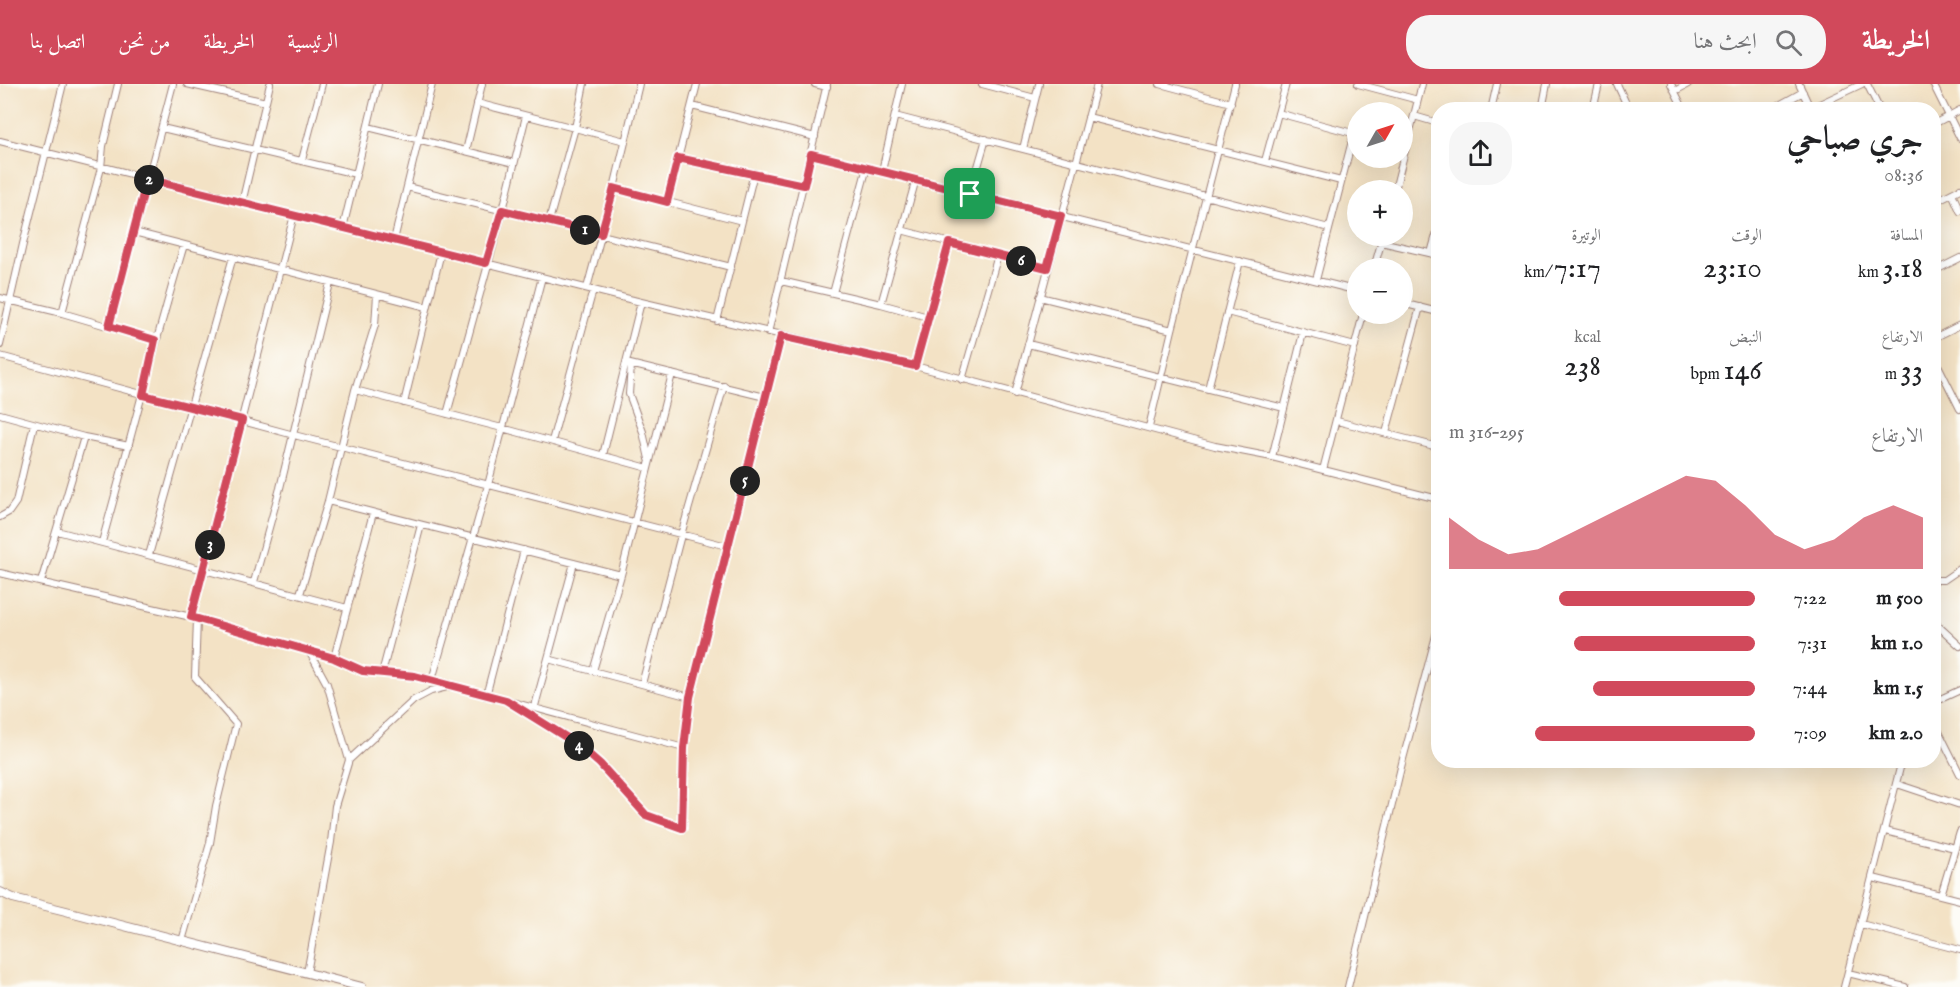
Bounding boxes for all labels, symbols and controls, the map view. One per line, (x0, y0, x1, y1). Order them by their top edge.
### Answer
search box (1406, 15, 1826, 69)
text: الخريطة (1862, 24, 1930, 59)
icon: search (1772, 26, 1805, 59)
text: ابحث هنا (1693, 28, 1757, 56)
text: اتصل بنا (30, 29, 85, 56)
text: من نحن (118, 29, 170, 56)
text: الخريطة (203, 29, 255, 56)
text: الرئيسية (288, 29, 338, 56)
north arrow (1347, 102, 1413, 168)
map controls (1347, 102, 1413, 324)
text: جري صباحي (1787, 119, 1923, 161)
button: share (1449, 122, 1512, 185)
text: 08:36 (1884, 163, 1923, 188)
pin: 2 (134, 165, 164, 195)
pin (944, 168, 995, 219)
text: 2 (145, 170, 153, 190)
icon: arrive (953, 177, 986, 210)
button: + (1347, 180, 1413, 246)
pin: 1 (570, 215, 600, 245)
text: 1 (582, 220, 588, 240)
text: الوتيرة (1571, 226, 1601, 246)
text: الوقت (1731, 226, 1762, 246)
text: المسافة (1890, 226, 1923, 246)
pin: 6 (1006, 246, 1036, 276)
text: 7:17 (1554, 250, 1601, 288)
text: 23:10 (1703, 250, 1762, 288)
text: 3.18 (1882, 250, 1923, 288)
text: 6 (1018, 251, 1024, 271)
button: − (1347, 258, 1413, 324)
text: /km (1524, 263, 1554, 283)
text: km (1858, 263, 1882, 283)
text: kcal (1574, 328, 1601, 348)
text: النبض (1729, 328, 1762, 348)
text: الارتفاع (1881, 328, 1923, 348)
text: 238 (1564, 348, 1601, 386)
text: 146 (1723, 352, 1762, 390)
text: 33 (1901, 352, 1923, 390)
text: bpm (1690, 365, 1723, 385)
text: m (1885, 365, 1901, 385)
text: 295–316 m (1449, 420, 1524, 445)
text: الارتفاع (1871, 424, 1923, 449)
pin: 5 (730, 466, 760, 496)
text: 5 (742, 471, 748, 491)
pin: 3 (195, 530, 225, 560)
text: 3 (207, 535, 213, 555)
text: 7:22 (1794, 586, 1827, 611)
text: 500 m (1876, 586, 1923, 611)
text: 7:31 (1797, 631, 1827, 656)
text: 1.0 km (1871, 631, 1923, 656)
text: 7:44 (1793, 676, 1827, 701)
text: 1.5 km (1873, 676, 1923, 701)
text: 7:09 (1794, 721, 1827, 746)
text: 2.0 km (1869, 721, 1923, 746)
pin: 4 (564, 731, 594, 761)
text: 4 (575, 736, 583, 756)

